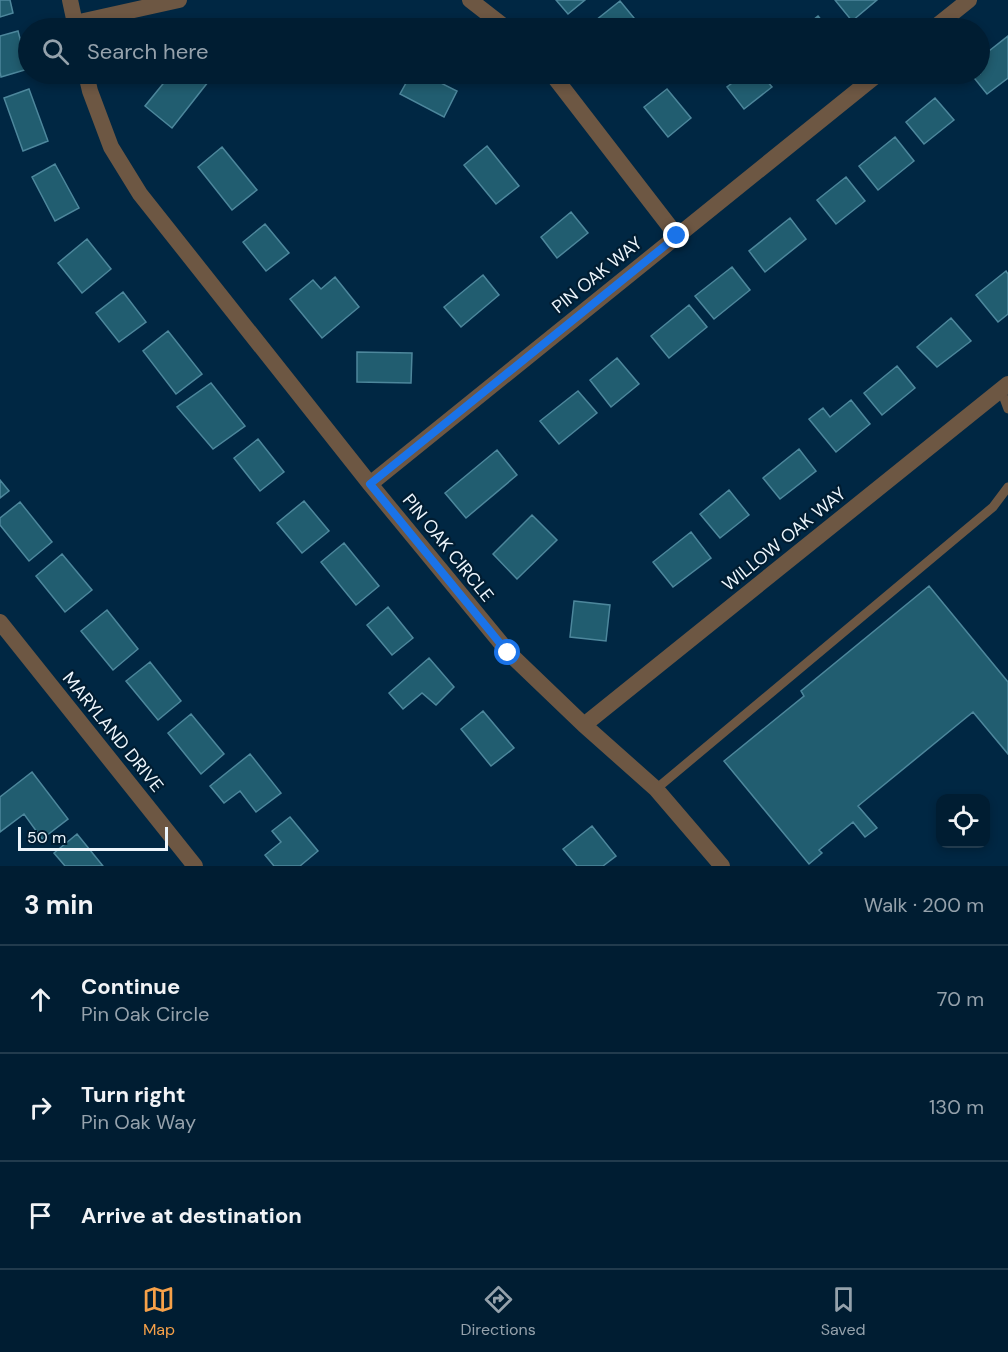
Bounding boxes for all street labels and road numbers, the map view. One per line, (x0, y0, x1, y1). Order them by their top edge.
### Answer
street label: PIN OAK WAY (547, 231, 647, 319)
street label: WILLOW OAK WAY (717, 481, 851, 596)
street label: PIN OAK CIRCLE (397, 489, 499, 607)
street label: MARYLAND DRIVE (57, 667, 169, 797)

